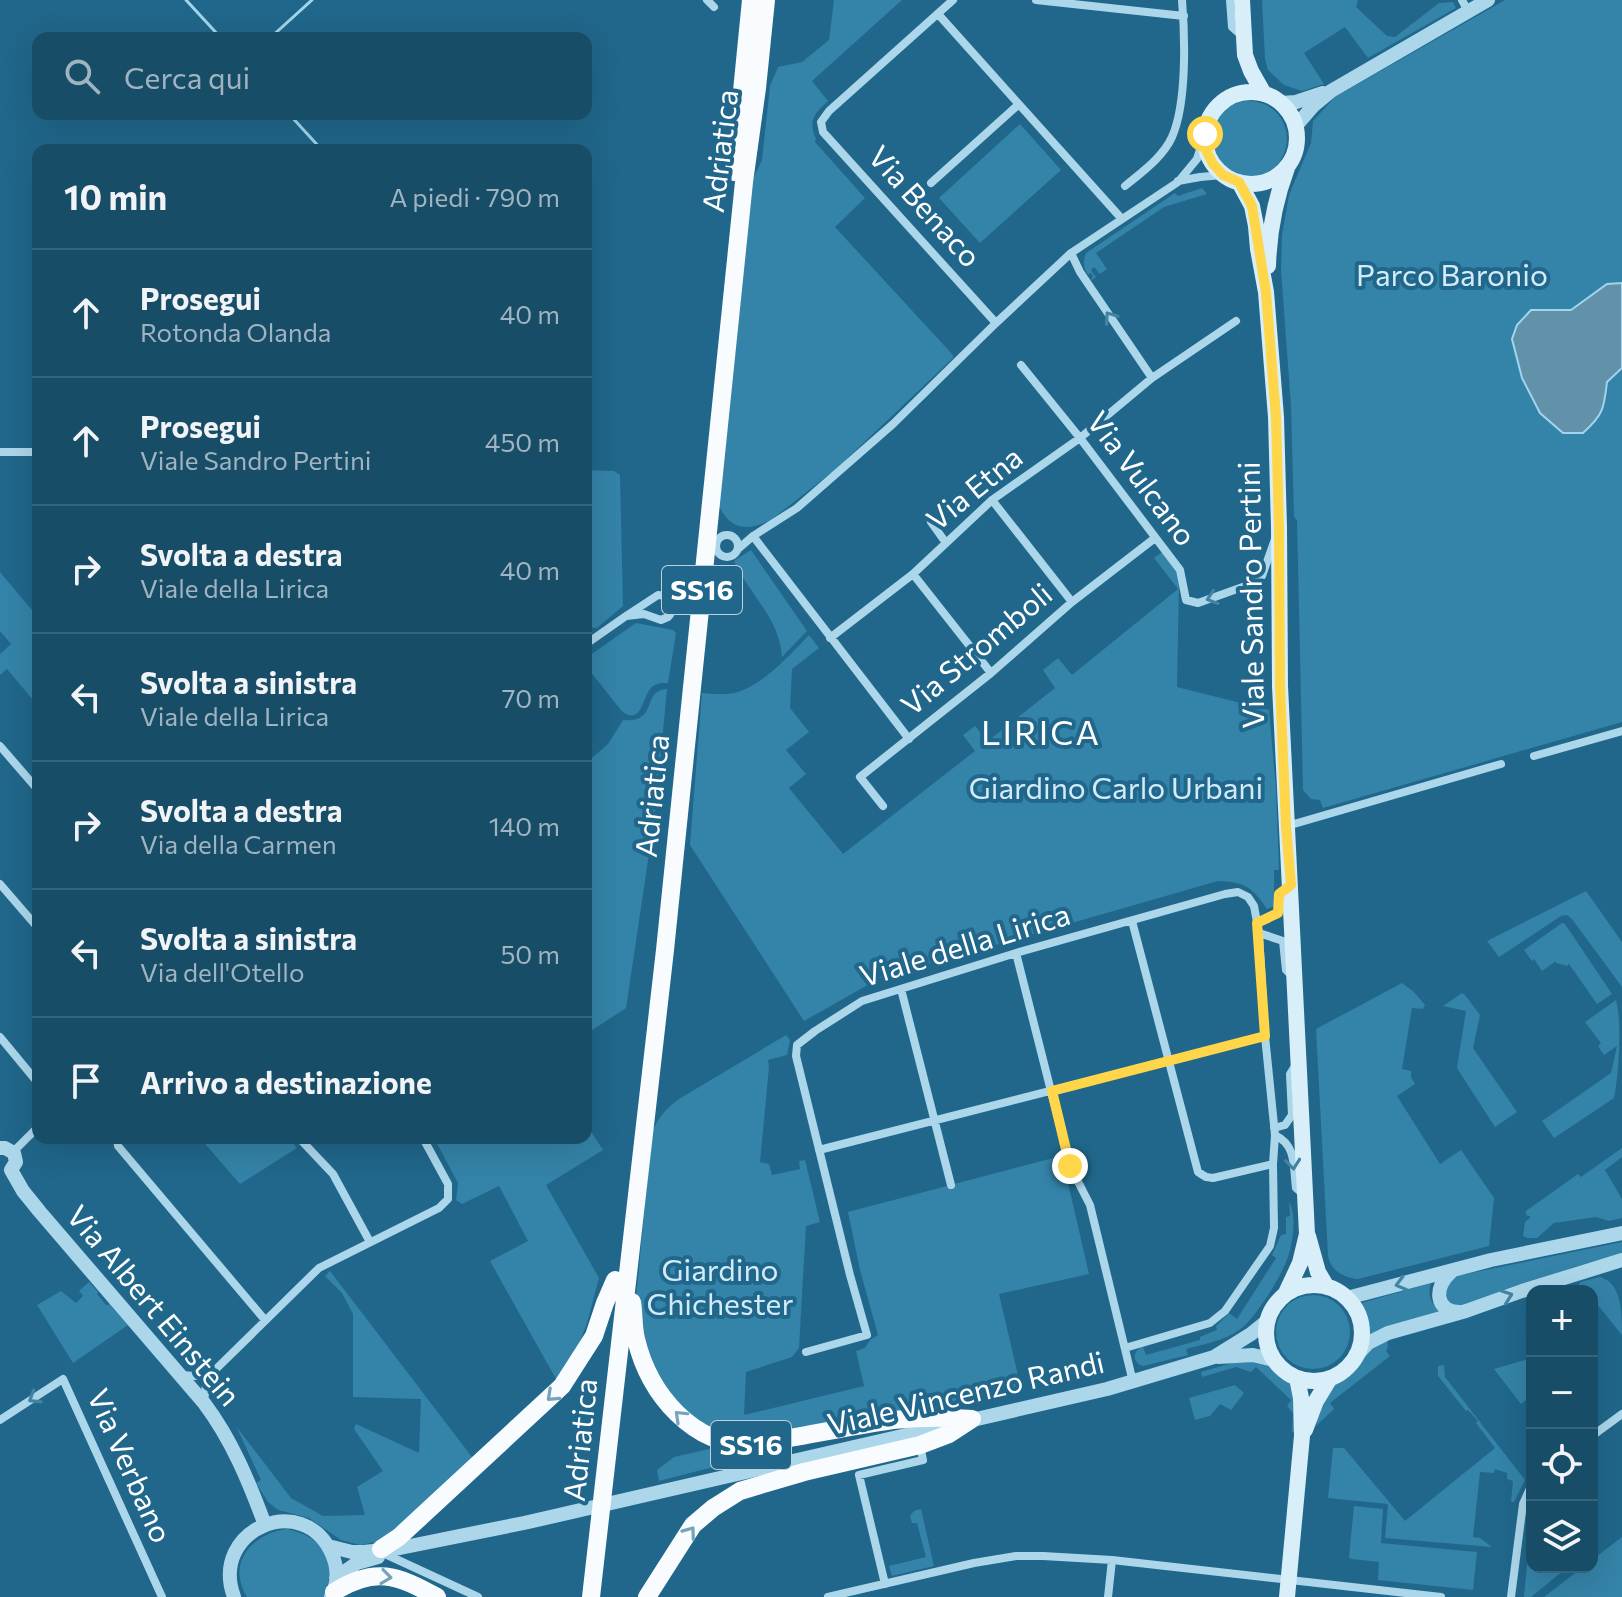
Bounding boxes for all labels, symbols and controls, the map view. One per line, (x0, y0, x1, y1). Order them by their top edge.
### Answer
search box (32, 32, 592, 120)
icon: search (60, 54, 104, 98)
text: Cerca qui (124, 58, 250, 95)
street label: Adriatica (693, 87, 744, 214)
route start (1187, 116, 1223, 152)
street label: Via Benaco (862, 137, 990, 274)
text: 10 min (64, 175, 167, 217)
text: A piedi · 790 m (389, 181, 560, 212)
park label: Parco Baronio (1356, 255, 1548, 292)
text: Prosegui (140, 279, 261, 316)
icon: ahead (64, 291, 108, 335)
text: 40 m (500, 298, 560, 329)
one-way arrow (1105, 311, 1120, 325)
text: Rotonda Olanda (140, 316, 331, 347)
street label: Via Vulcano (1080, 403, 1206, 552)
text: Prosegui (140, 407, 261, 444)
icon: ahead (64, 419, 108, 463)
text: 450 m (485, 426, 560, 457)
street label: Via Etna (918, 437, 1029, 537)
text: Viale Sandro Pertini (140, 444, 372, 475)
street label: Viale Sandro Pertini (1229, 461, 1270, 729)
text: Svolta a destra (140, 535, 342, 572)
icon: right (64, 547, 108, 591)
text: 40 m (500, 554, 560, 585)
road number: SS16 (662, 566, 742, 614)
text: Viale della Lirica (140, 572, 329, 603)
street label: Via Stromboli (892, 574, 1058, 722)
one-way arrow (1206, 589, 1220, 605)
text: Svolta a sinistra (140, 663, 357, 700)
icon: left (64, 675, 108, 719)
text: 70 m (502, 682, 560, 713)
text: Viale della Lirica (140, 700, 329, 731)
district label: LIRICA (981, 710, 1101, 752)
street label: Adriatica (626, 733, 675, 859)
park label: Giardino Carlo Urbani (969, 768, 1263, 805)
text: Svolta a destra (140, 791, 342, 828)
icon: right (64, 803, 108, 847)
text: 140 m (489, 810, 560, 841)
text: Via della Carmen (140, 828, 337, 859)
street label: Viale della Lirica (855, 894, 1074, 993)
text: Svolta a sinistra (140, 919, 357, 956)
icon: left (64, 931, 108, 975)
text: 50 m (500, 938, 560, 969)
text: Via dell'Otello (140, 956, 304, 987)
icon: arrive (64, 1059, 108, 1103)
text: Arrivo a destinazione (140, 1063, 432, 1100)
route end (1052, 1148, 1088, 1184)
one-way arrow (1284, 1158, 1301, 1171)
street label: Via Albert Einstein (60, 1196, 250, 1412)
park label: Giardino Chichester (647, 1250, 793, 1321)
one-way arrow (1394, 1274, 1408, 1291)
map controls (1526, 1285, 1598, 1573)
button: + (1526, 1285, 1598, 1357)
one-way arrow (1499, 1289, 1513, 1306)
street label: Viale Vincenzo Randi (823, 1342, 1107, 1441)
button: − (1526, 1357, 1598, 1429)
street label: Adriatica (554, 1377, 603, 1503)
street label: Via Verbano (81, 1382, 182, 1548)
one-way arrow (546, 1387, 561, 1401)
one-way arrow (28, 1389, 42, 1404)
one-way arrow (675, 1411, 689, 1425)
road number: SS16 (711, 1421, 791, 1469)
button: locate (1526, 1429, 1598, 1501)
button: layers (1526, 1501, 1598, 1573)
one-way arrow (680, 1526, 695, 1541)
one-way arrow (379, 1569, 392, 1586)

